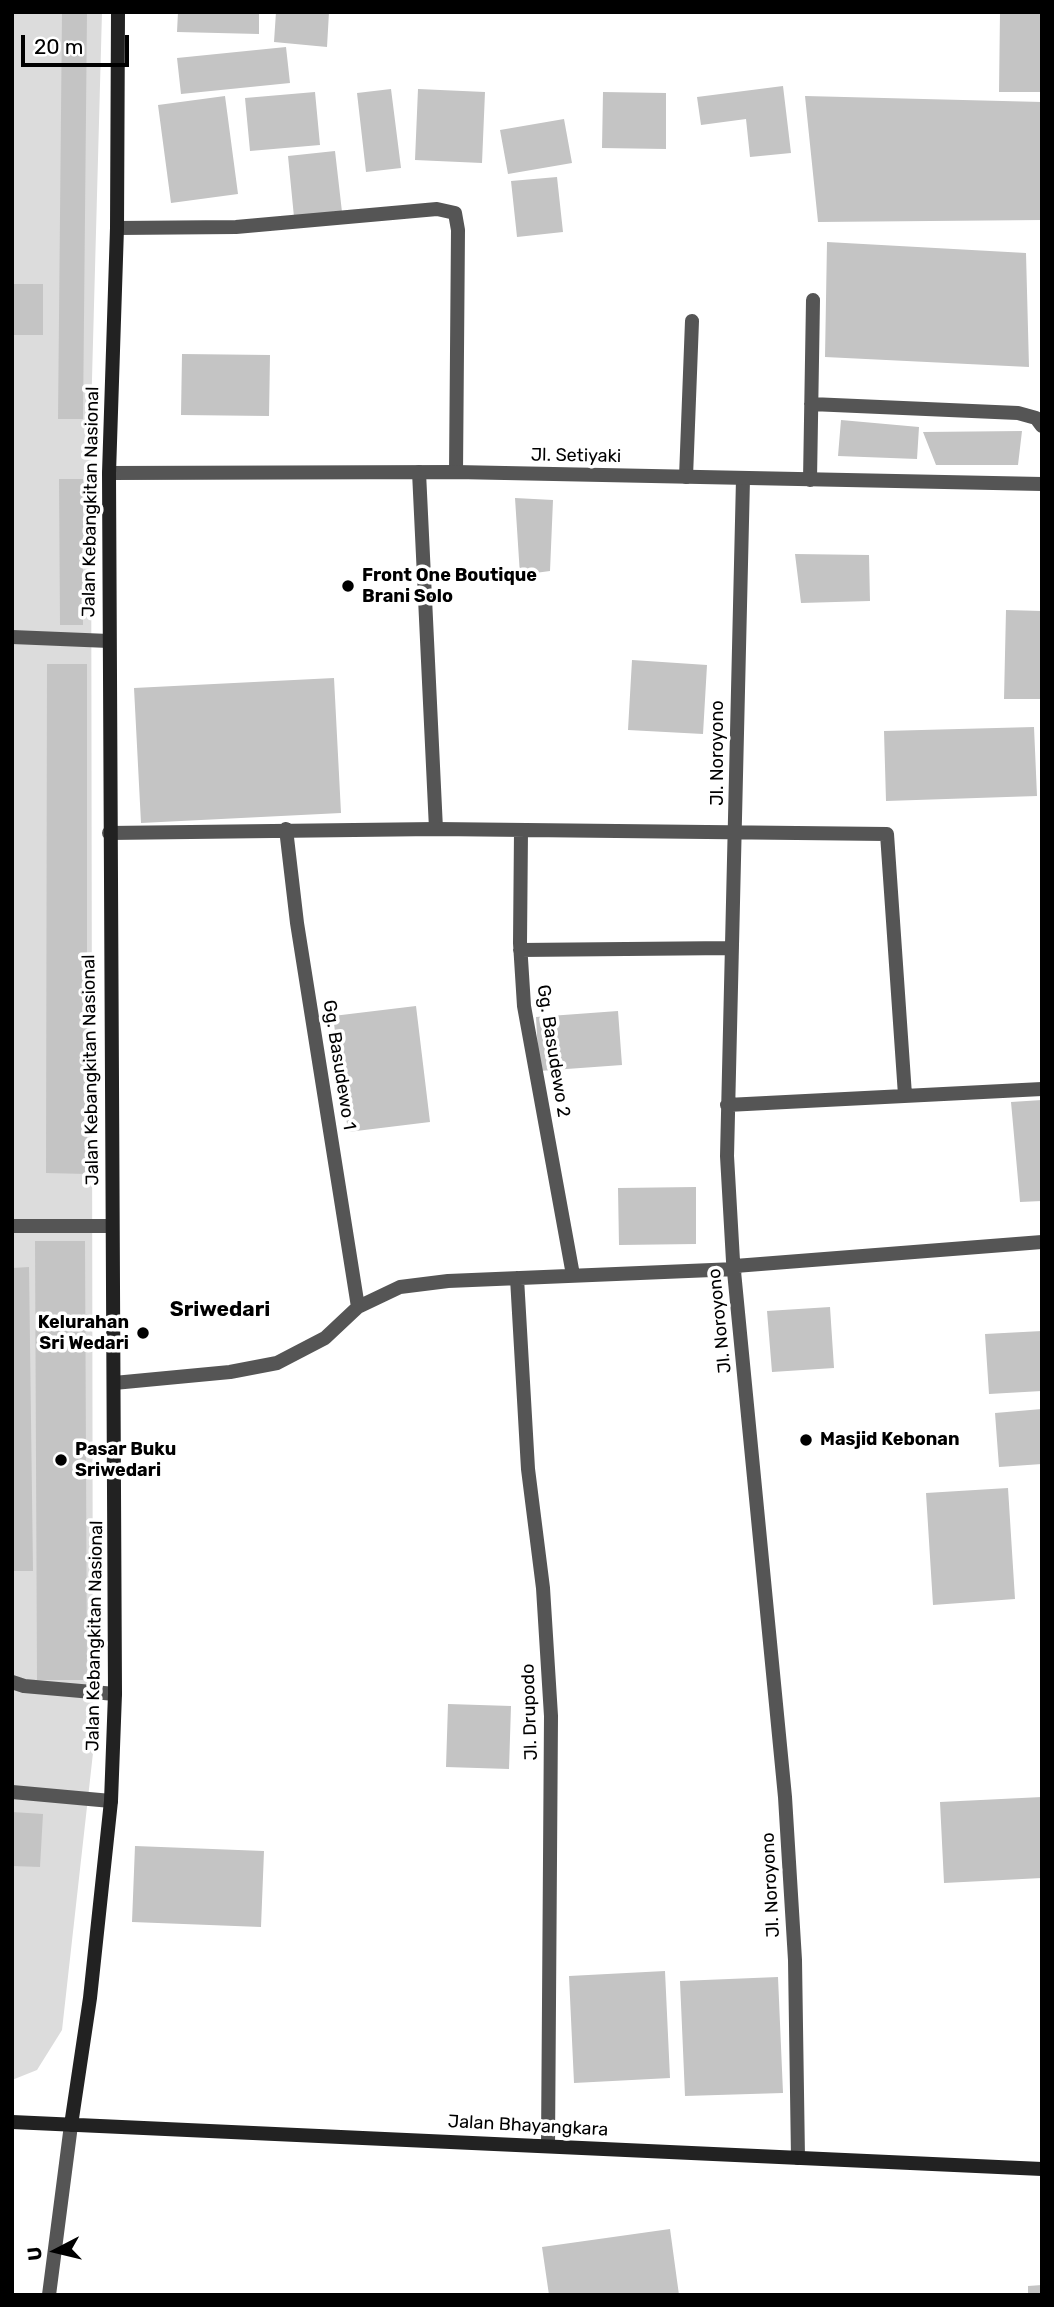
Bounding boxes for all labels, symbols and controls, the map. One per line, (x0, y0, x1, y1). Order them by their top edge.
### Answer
scale bar (24, 21, 133, 65)
text: 20 m (34, 34, 83, 59)
street label: Jalan Kebangkitan Nasional (78, 386, 104, 618)
street label: Jl. Setiyaki (531, 444, 621, 468)
place label: Front One Boutique Brani Solo (362, 565, 537, 608)
marker: Front One Boutique Brani Solo (340, 578, 356, 594)
street label: Jl. Noroyono (707, 700, 729, 806)
street label: Jalan Kebangkitan Nasional (78, 954, 104, 1186)
street label: Gg. Basudewo 2 (532, 983, 574, 1119)
street label: Gg. Basudewo 1 (318, 999, 360, 1131)
street label: Jl. Noroyono (704, 1267, 736, 1375)
district label: Sriwedari (170, 1297, 270, 1323)
place label: Kelurahan Sri Wedari (38, 1312, 129, 1354)
marker: Kelurahan Sri Wedari (135, 1325, 151, 1341)
place label: Masjid Kebonan (820, 1429, 960, 1451)
marker: Masjid Kebonan (798, 1432, 814, 1448)
place label: Pasar Buku Sriwedari (75, 1439, 176, 1482)
marker: Pasar Buku Sriwedari (53, 1452, 69, 1468)
street label: Jalan Kebangkitan Nasional (82, 1520, 108, 1752)
street label: Jl. Drupodo (518, 1663, 542, 1761)
street label: Jl. Noroyono (757, 1832, 785, 1938)
street label: Jalan Bhayangkara (447, 2111, 609, 2141)
north arrow (21, 2216, 91, 2286)
text: U (22, 2245, 47, 2262)

